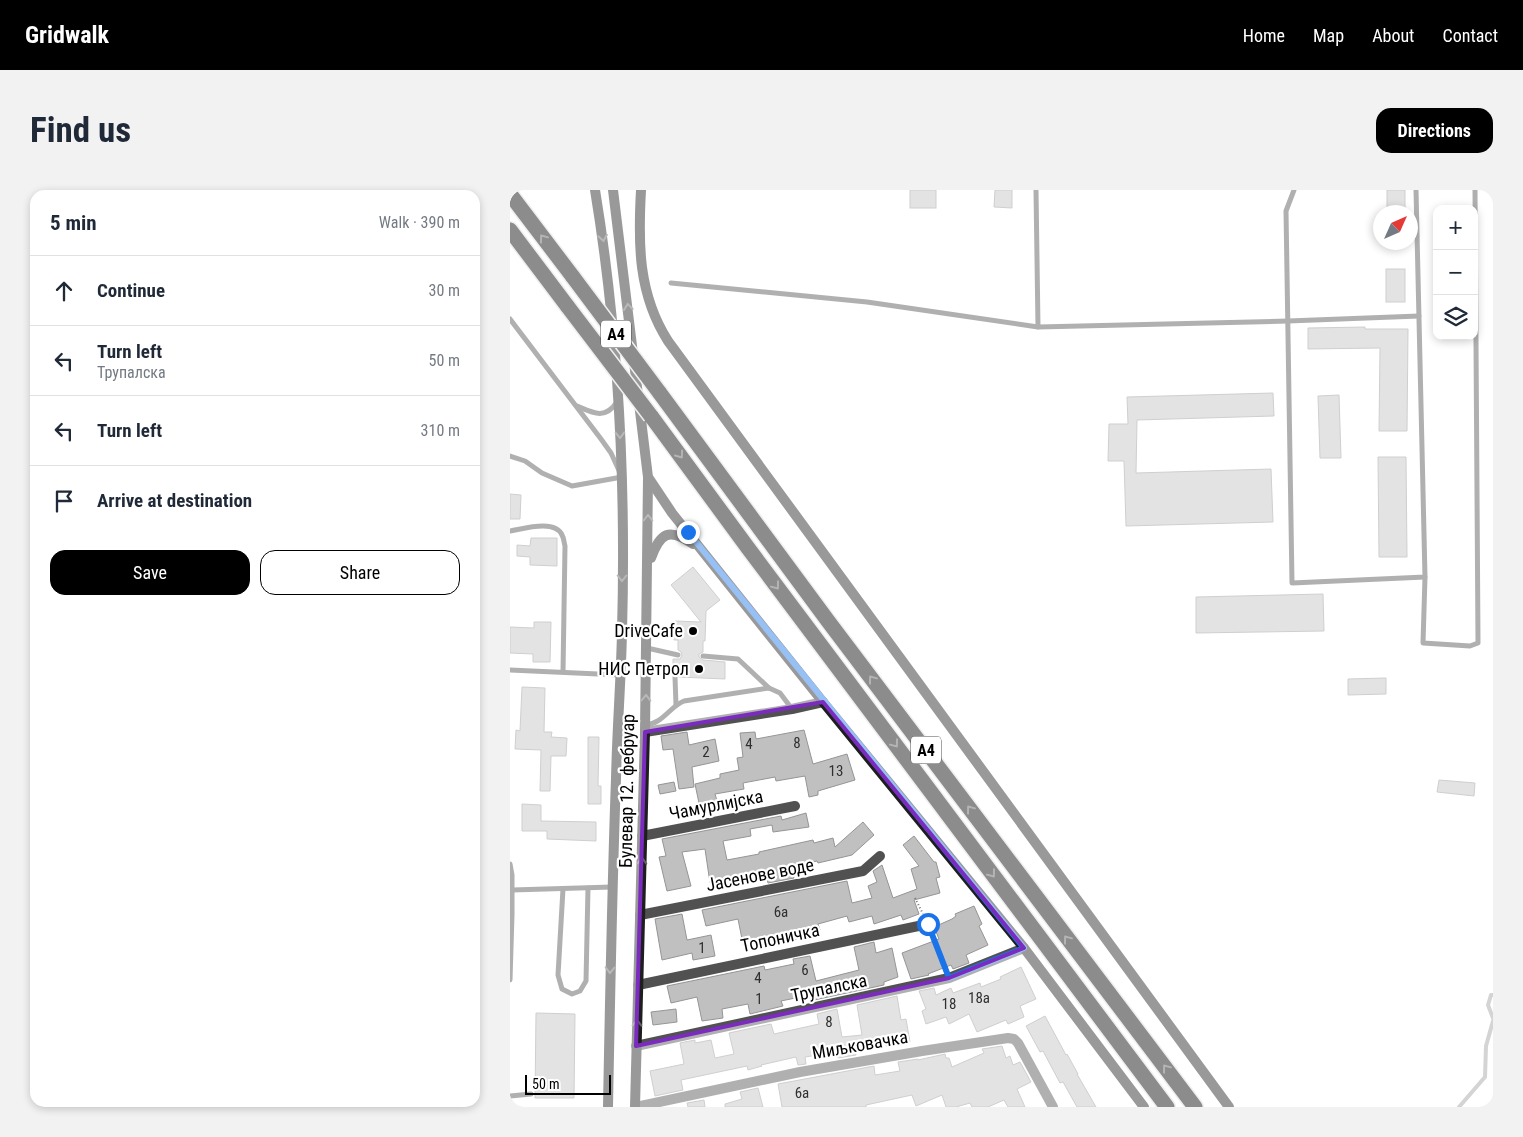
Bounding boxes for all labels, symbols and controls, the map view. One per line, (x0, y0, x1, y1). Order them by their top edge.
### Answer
text: Gridwalk (25, 21, 109, 49)
text: Home (1243, 25, 1285, 46)
text: Map (1313, 25, 1344, 46)
text: About (1372, 25, 1414, 46)
text: Contact (1442, 25, 1498, 46)
button: Directions (1376, 108, 1493, 153)
text: Find us (30, 110, 131, 151)
north arrow (1373, 205, 1418, 250)
map controls (1433, 205, 1478, 340)
button: + (1433, 205, 1478, 250)
text: 5 min (50, 211, 97, 235)
text: Walk · 390 m (379, 213, 460, 232)
one-way arrow (597, 234, 608, 242)
one-way arrow (541, 235, 549, 244)
button: − (1433, 250, 1478, 295)
icon: ahead (50, 277, 78, 305)
text: Continue (97, 279, 165, 302)
text: 30 m (428, 281, 460, 300)
button: layers (1433, 295, 1478, 340)
one-way arrow (624, 302, 634, 311)
road number: A4 (601, 320, 631, 348)
text: Turn left (97, 340, 162, 363)
icon: left (50, 347, 78, 375)
text: 50 m (428, 351, 460, 370)
text: Трупалска (97, 363, 166, 382)
icon: left (50, 417, 78, 445)
text: Turn left (97, 419, 162, 442)
text: 310 m (421, 421, 460, 440)
one-way arrow (615, 431, 626, 439)
one-way arrow (674, 449, 682, 458)
icon: arrive (50, 487, 78, 515)
text: Arrive at destination (97, 489, 252, 512)
one-way arrow (643, 514, 653, 522)
route end (677, 521, 700, 544)
button: Save (50, 550, 250, 595)
button: Share (260, 550, 460, 595)
one-way arrow (617, 574, 627, 582)
one-way arrow (770, 580, 779, 590)
place label: DriveCafe (614, 620, 683, 641)
marker: DriveCafe (687, 625, 699, 637)
place label: НИС Петрол (598, 658, 689, 679)
marker: НИС Петрол (693, 663, 705, 675)
one-way arrow (869, 675, 878, 685)
one-way arrow (640, 694, 651, 702)
street label: Булевар 12. фебруар (615, 714, 638, 868)
house number: 8 (793, 734, 801, 752)
house number: 4 (745, 735, 753, 753)
road number: A4 (911, 736, 941, 764)
one-way arrow (889, 738, 897, 747)
house number: 2 (702, 743, 710, 761)
house number: 13 (829, 762, 843, 780)
street label: Чамурлијска (667, 785, 765, 824)
one-way arrow (968, 806, 976, 815)
street label: Јасенове воде (704, 854, 816, 895)
one-way arrow (636, 857, 647, 865)
one-way arrow (987, 868, 995, 877)
house number: 6a (774, 903, 788, 921)
route start (917, 913, 940, 936)
street label: Топоничка (739, 919, 821, 956)
one-way arrow (1065, 936, 1073, 945)
house number: 1 (698, 939, 706, 957)
house number: 6 (801, 961, 809, 979)
one-way arrow (605, 966, 616, 974)
house number: 4 (754, 969, 762, 987)
street label: Трупалска (789, 969, 869, 1006)
house number: 18a (968, 989, 990, 1007)
house number: 1 (755, 990, 763, 1008)
house number: 18 (942, 995, 956, 1013)
house number: 8 (825, 1013, 833, 1031)
one-way arrow (632, 1019, 642, 1027)
street label: Миљковачка (810, 1026, 909, 1063)
one-way arrow (1163, 1064, 1172, 1074)
scale bar (525, 1072, 611, 1095)
text: 50 m (532, 1076, 560, 1092)
house number: 6a (795, 1084, 809, 1102)

